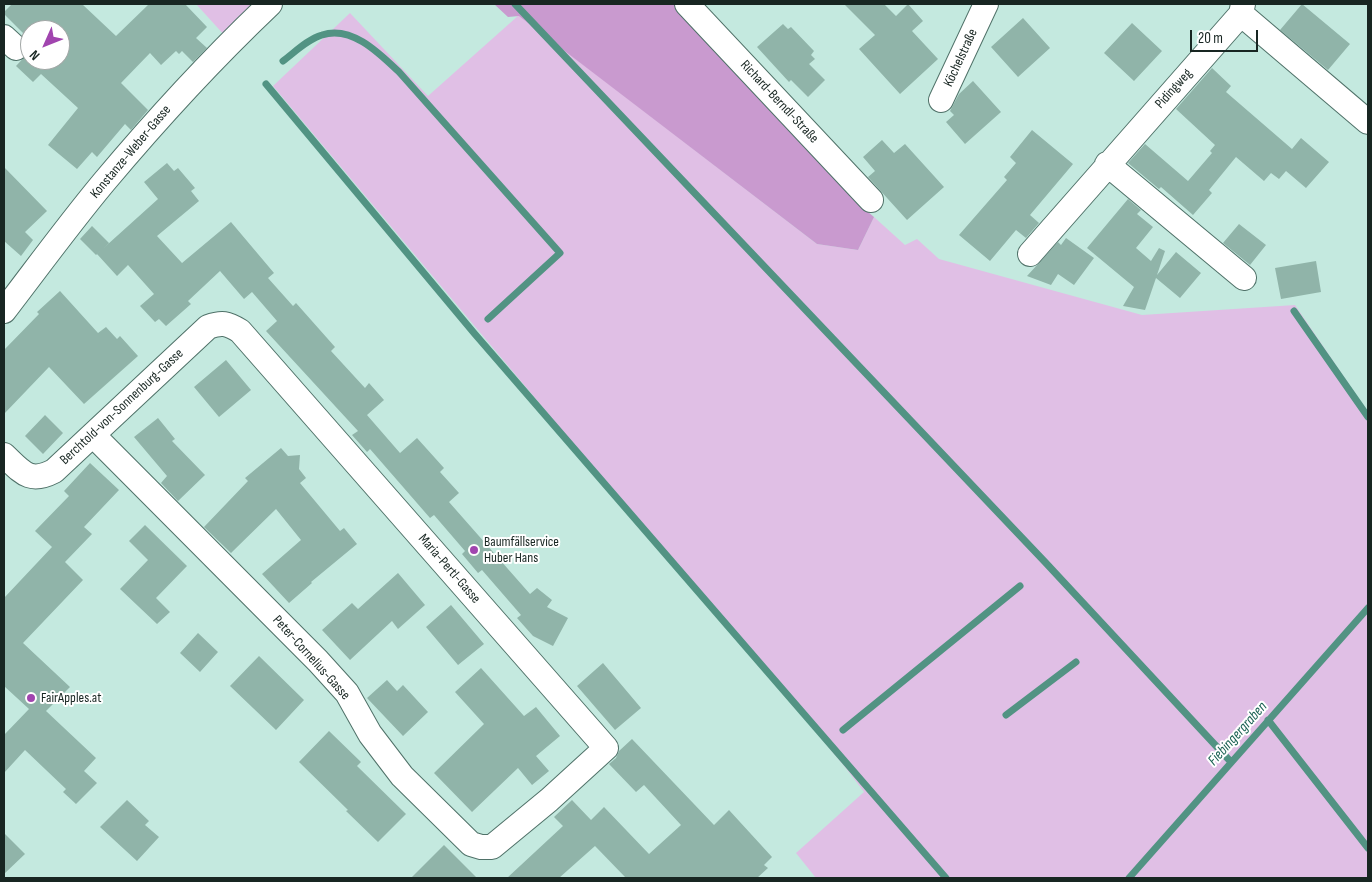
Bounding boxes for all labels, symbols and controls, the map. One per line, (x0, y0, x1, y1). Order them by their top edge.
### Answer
north arrow (20, 20, 70, 70)
scale bar (1192, 20, 1260, 52)
street label: Köchelstraße (940, 26, 982, 90)
text: 20 m (1198, 29, 1223, 48)
text: N (26, 46, 43, 64)
street label: Richard-Berndl-Straße (736, 57, 822, 147)
street label: Pidingweg (1152, 66, 1196, 112)
street label: Konstanze-Weber-Gasse (87, 102, 175, 202)
street label: Berchtold-von-Sonnenburg-Gasse (57, 345, 187, 469)
street label: Maria-Pertl-Gasse (414, 531, 484, 607)
place label: Baumfällservice Huber Hans (484, 534, 559, 566)
marker: Baumfällservice Huber Hans (468, 544, 480, 556)
street label: Peter-Cornelius-Gasse (269, 612, 353, 704)
place label: FairApples.at (41, 690, 101, 706)
marker: FairApples.at (25, 692, 37, 704)
water label: Fiebingergraben (1205, 698, 1271, 770)

